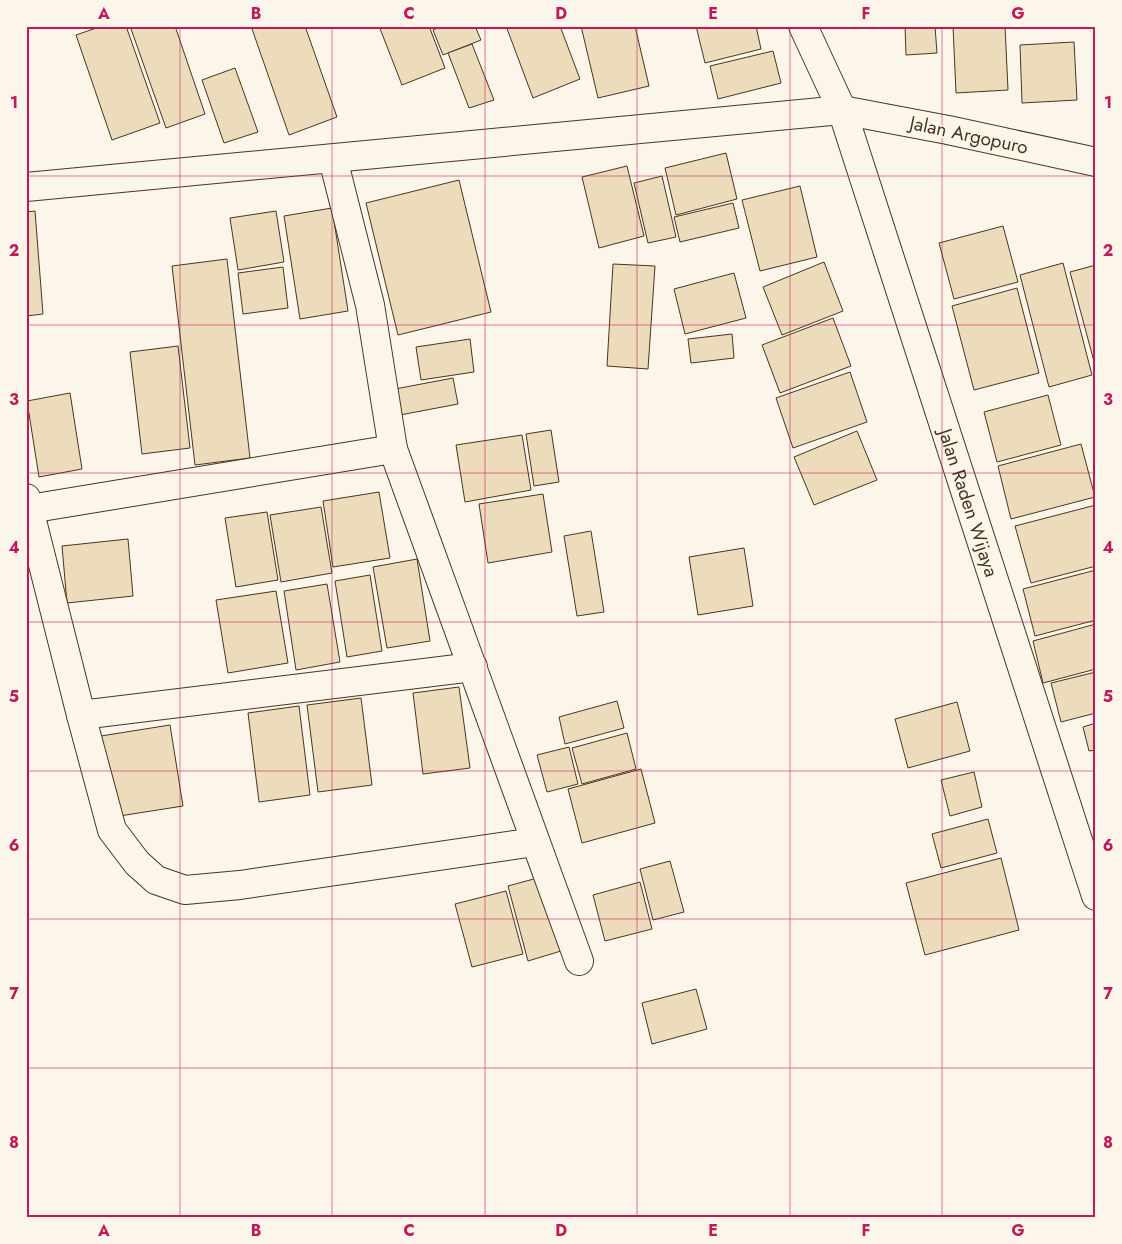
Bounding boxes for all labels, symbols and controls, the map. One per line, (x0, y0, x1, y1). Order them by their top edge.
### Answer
text: A (97, 2, 110, 25)
text: B (251, 2, 261, 25)
text: C (403, 2, 415, 25)
text: D (555, 2, 567, 25)
text: E (708, 2, 718, 25)
text: F (862, 2, 870, 25)
text: G (1011, 2, 1025, 25)
text: 1 (10, 91, 18, 114)
text: 1 (1104, 91, 1112, 114)
street label: Jalan Argopuro (904, 109, 1031, 161)
text: 2 (9, 239, 19, 262)
text: 2 (1103, 239, 1113, 262)
text: 3 (9, 388, 19, 411)
text: 3 (1103, 388, 1113, 411)
street label: Jalan Raden Wijaya (931, 422, 1005, 580)
text: 4 (8, 536, 20, 559)
text: 4 (1102, 536, 1114, 559)
text: 5 (9, 685, 19, 708)
text: 5 (1103, 685, 1113, 708)
text: 6 (9, 834, 19, 857)
text: 6 (1103, 834, 1113, 857)
text: 7 (9, 982, 19, 1005)
text: 7 (1103, 982, 1113, 1005)
text: 8 (9, 1131, 19, 1154)
text: 8 (1103, 1131, 1113, 1154)
text: A (97, 1219, 110, 1242)
text: B (251, 1219, 261, 1242)
text: C (403, 1219, 415, 1242)
text: D (555, 1219, 567, 1242)
text: E (708, 1219, 718, 1242)
text: F (862, 1219, 870, 1242)
text: G (1011, 1219, 1025, 1242)

